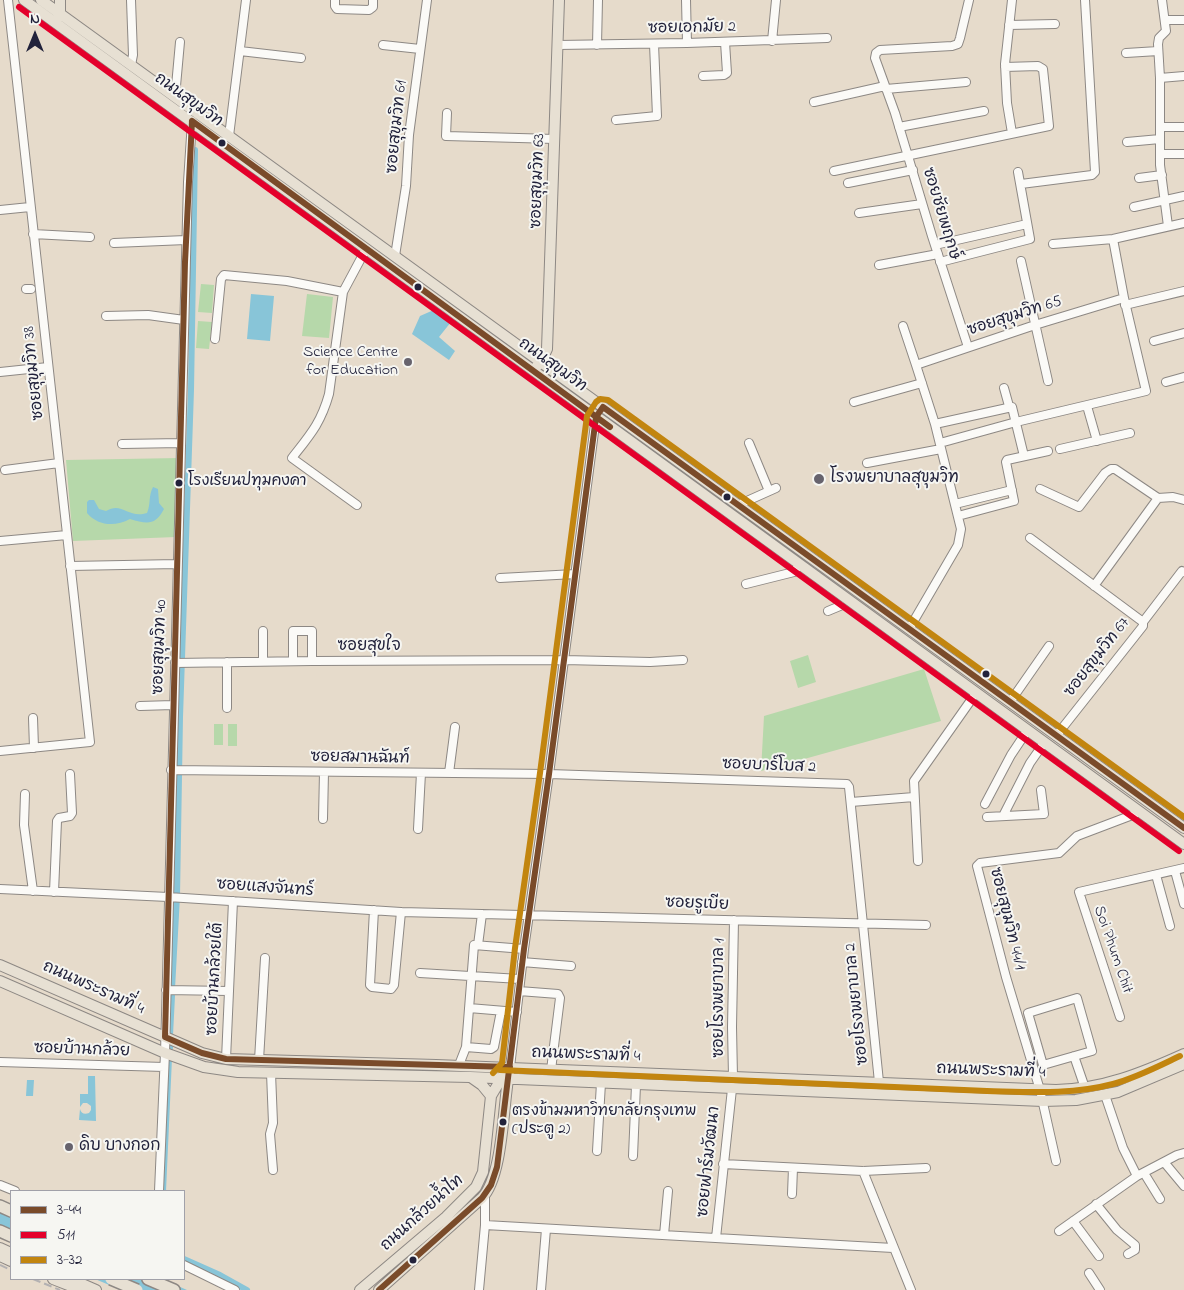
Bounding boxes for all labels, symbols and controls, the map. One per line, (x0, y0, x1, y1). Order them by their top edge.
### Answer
text: N (30, 9, 40, 30)
north arrow (10, 10, 60, 60)
street label: ซอยเอกมัย 2 (648, 19, 736, 39)
street label: ถนนสุขุมวิท (150, 70, 226, 132)
street label: ซอยสุขุมวิท 61 (384, 79, 412, 175)
street label: ซอยสุขุมวิท 63 (528, 133, 550, 229)
unlabelled marker (217, 138, 227, 148)
street label: ซอยชัยพฤกษ์ (917, 166, 963, 262)
unlabelled marker (413, 282, 423, 292)
street label: ซอยสุขุมวิท 65 (965, 293, 1065, 341)
street label: ซอยสุขุมวิท 38 (21, 325, 49, 421)
street label: ถนนสุขุมวิท (514, 335, 590, 397)
place label: Science Centre for Education (303, 343, 398, 381)
marker: Science Centre for Education (402, 356, 414, 368)
place label: โรงพยาบาลสุขุมวิท (830, 469, 959, 489)
marker: โรงพยาบาลสุขุมวิท (812, 472, 826, 486)
place label: โรงเรียนปทุมคงคา (188, 474, 307, 492)
marker: โรงเรียนปทุมคงคา (174, 478, 184, 488)
unlabelled marker (722, 492, 732, 502)
street label: ซอยสุขุมวิท 40 (150, 599, 172, 695)
street label: ซอยสุขุมวิท 67 (1061, 615, 1135, 701)
street label: ซอยสุขใจ (337, 637, 401, 657)
unlabelled marker (981, 669, 991, 679)
street label: ซอยสมานฉันท์ (310, 749, 410, 769)
street label: ซอยบาร์โบส 2 (722, 756, 816, 778)
street label: ซอยสุขุมวิท 44/1 (984, 866, 1028, 972)
street label: ซอยแสงจันทร์ (216, 876, 314, 902)
street label: ซอยรูเบีย (665, 894, 729, 916)
street label: Soi Phum Chit (1088, 904, 1136, 996)
street label: ซอยบ้านกล้วยใต้ (203, 922, 229, 1036)
street label: ซอยโรงพยาบาล 1 (710, 938, 730, 1058)
street label: ซอยโรงพยาบาล 2 (842, 942, 874, 1066)
street label: ถนนพระรามที่ 4 (39, 958, 147, 1020)
street label: ซอยบ้านกล้วย (34, 1040, 130, 1062)
street label: ถนนพระรามที่ 4 (531, 1045, 641, 1067)
street label: ถนนพระรามที่ 4 (936, 1061, 1046, 1083)
place label: ตรงข้ามมหาวิทยาลัยกรุงเทพ (ประตู 2) (512, 1104, 696, 1139)
street label: ซอยฟาร์มวัฒนา (695, 1105, 725, 1219)
marker: ตรงข้ามมหาวิทยาลัยกรุงเทพ (ประตู 2) (498, 1117, 508, 1127)
place label: ดิบ บางกอก (79, 1137, 161, 1157)
marker: ดิบ บางกอก (63, 1141, 75, 1153)
street label: ถนนกล้วยน้ำไท (378, 1172, 468, 1256)
legend (10, 1190, 185, 1280)
text: 3-44 (57, 1199, 81, 1221)
text: 511 (57, 1224, 75, 1246)
text: 3-32 (57, 1249, 82, 1271)
unlabelled marker (408, 1255, 418, 1265)

